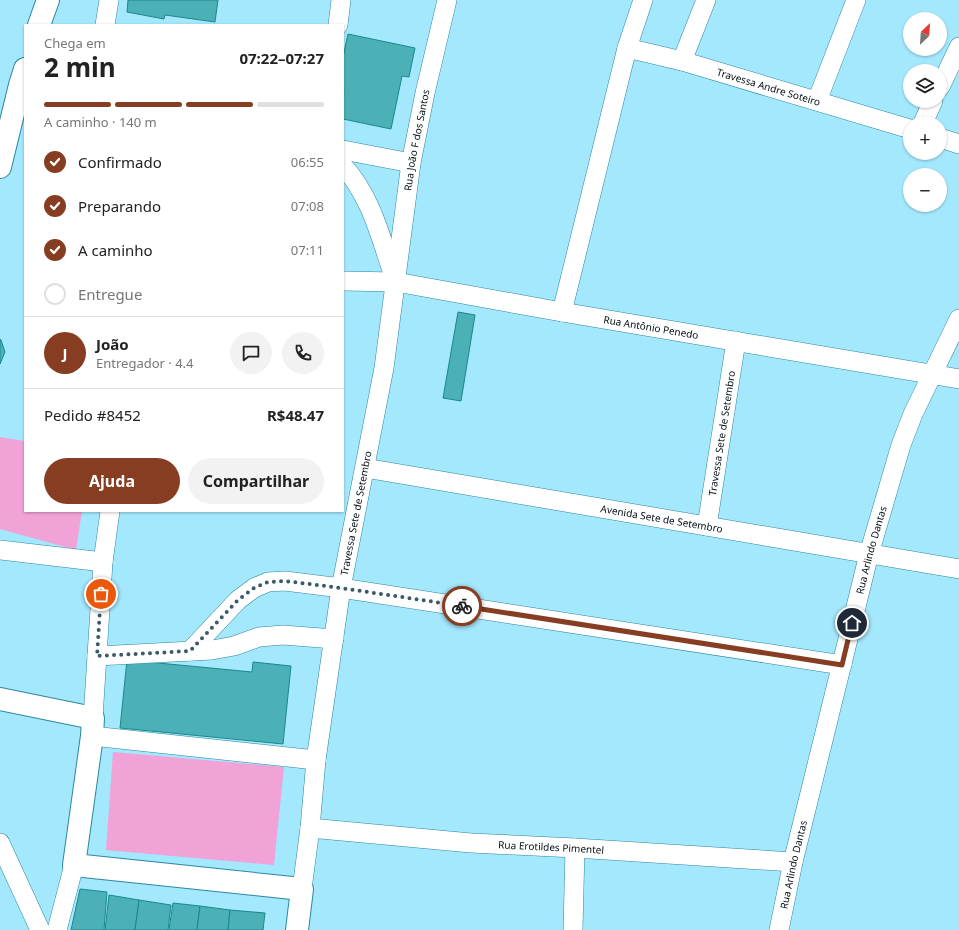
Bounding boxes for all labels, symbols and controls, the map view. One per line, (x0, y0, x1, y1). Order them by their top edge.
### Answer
north arrow (903, 12, 947, 56)
map controls (903, 12, 947, 212)
text: Chega em (44, 34, 106, 52)
text: 07:22–07:27 (239, 48, 324, 68)
text: 2 min (44, 49, 116, 85)
button: layers (903, 64, 947, 108)
street label: Travessa Andre Soteiro (715, 65, 822, 109)
street label: Rua João F dos Santos (400, 88, 433, 192)
text: A caminho · 140 m (44, 113, 157, 131)
button: + (903, 116, 947, 160)
icon: check (44, 151, 66, 173)
text: Confirmado (78, 152, 162, 172)
text: 06:55 (291, 153, 324, 171)
button: − (903, 168, 947, 212)
icon: check (44, 195, 66, 217)
text: Preparando (78, 196, 161, 216)
text: 07:08 (291, 197, 324, 215)
icon: check (44, 239, 66, 261)
text: A caminho (78, 240, 153, 260)
text: 07:11 (291, 241, 324, 259)
text: Entregue (78, 284, 142, 304)
street label: Rua Antônio Penedo (602, 312, 700, 342)
button: chat (230, 332, 272, 374)
button: phone (282, 332, 324, 374)
text: João (96, 334, 129, 354)
text: J (63, 343, 67, 363)
text: Entregador · 4.4 (96, 354, 194, 372)
street label: Travessa Sete de Setembro (705, 370, 738, 497)
text: Pedido #8452 (44, 405, 141, 425)
text: R$48.47 (267, 405, 324, 425)
street label: Travessa Sete de Setembro (337, 450, 375, 576)
button: Ajuda (44, 458, 180, 504)
button: Compartilhar (188, 458, 324, 504)
street label: Avenida Sete de Setembro (600, 501, 724, 536)
street label: Rua Arlindo Dantas (852, 504, 890, 595)
pin (84, 577, 118, 611)
icon: bag (90, 583, 112, 605)
courier (442, 586, 482, 626)
icon: bike (451, 595, 473, 617)
pin (835, 606, 869, 640)
icon: home (841, 612, 863, 634)
street label: Rua Arlindo Dantas (777, 819, 810, 910)
street label: Rua Erotildes Pimentel (498, 837, 605, 857)

